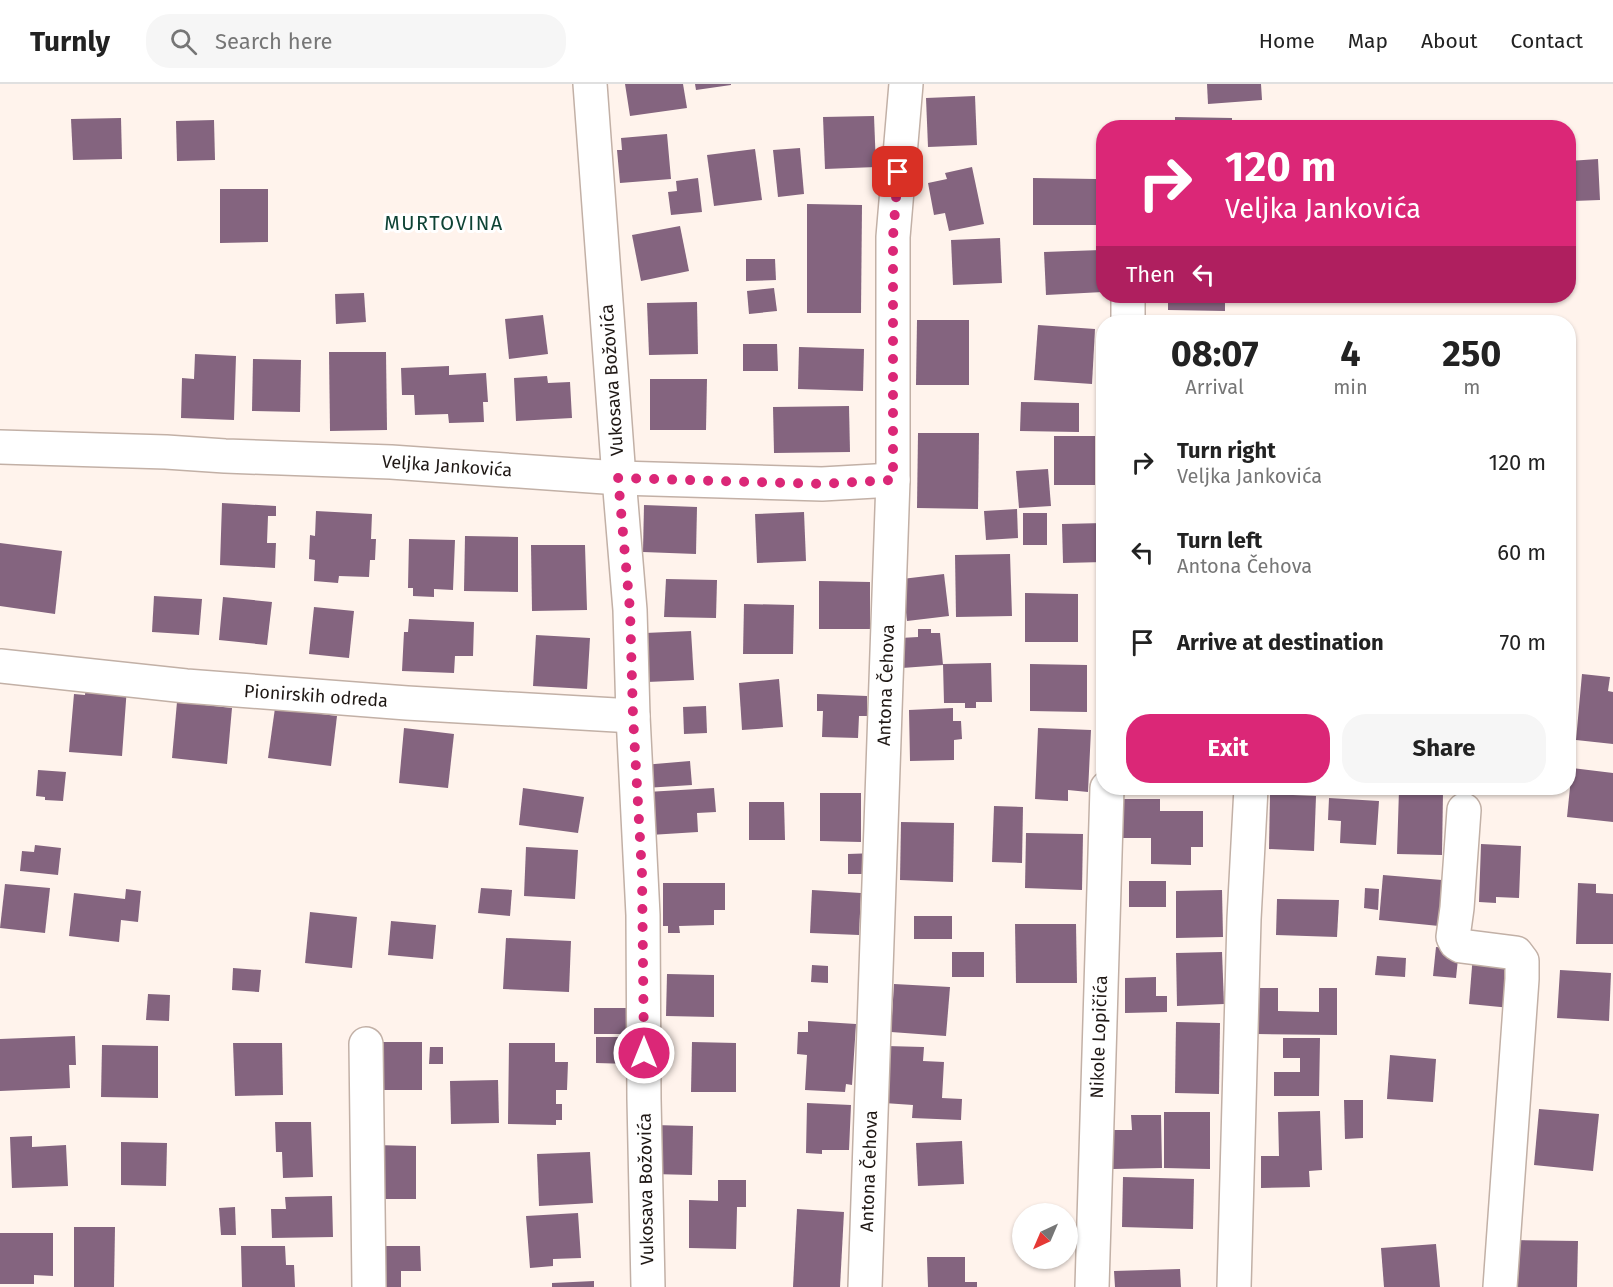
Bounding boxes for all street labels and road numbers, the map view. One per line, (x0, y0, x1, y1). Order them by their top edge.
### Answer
street label: Vukosava Božovića (596, 303, 628, 457)
street label: Veljka Jankovića (381, 450, 513, 482)
street label: Antona Čehova (873, 624, 899, 746)
street label: Pionirskih odreda (243, 680, 389, 712)
street label: Nikole Lopičića (1086, 975, 1112, 1099)
street label: Antona Čehova (856, 1110, 882, 1232)
street label: Vukosava Božovića (634, 1113, 658, 1265)

